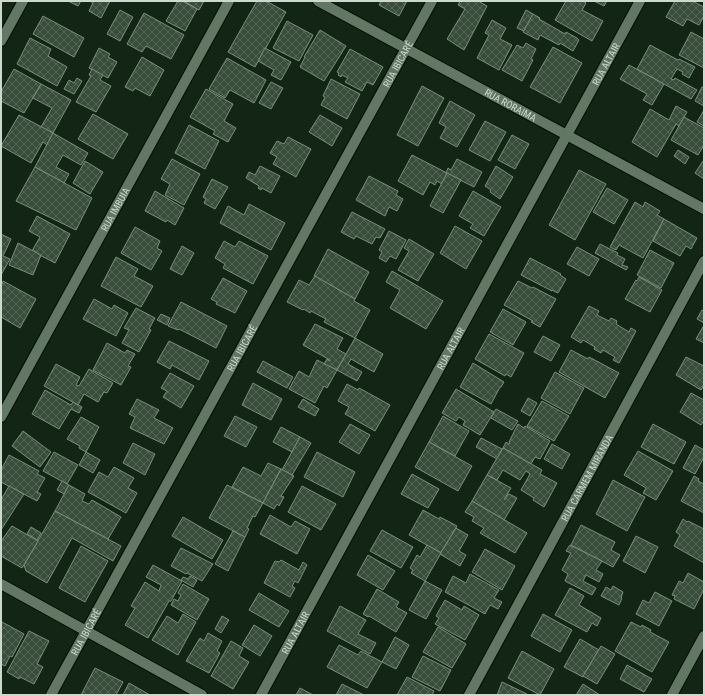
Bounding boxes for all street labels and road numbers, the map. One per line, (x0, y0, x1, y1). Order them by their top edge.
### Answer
street label: RUA IBICARÉ (380, 38, 415, 89)
street label: RUA ALTAIR (590, 40, 622, 87)
street label: RUA RORAIMA (483, 86, 539, 123)
street label: RUA IMBUIA (98, 185, 131, 233)
street label: RUA IBICARÉ (224, 322, 259, 373)
street label: RUA ALTAIR (434, 325, 467, 371)
street label: RUA CARMEM MIRANDA (559, 432, 615, 523)
street label: RUA IBICARÉ (69, 606, 103, 657)
street label: RUA ALTAIR (279, 609, 311, 656)

